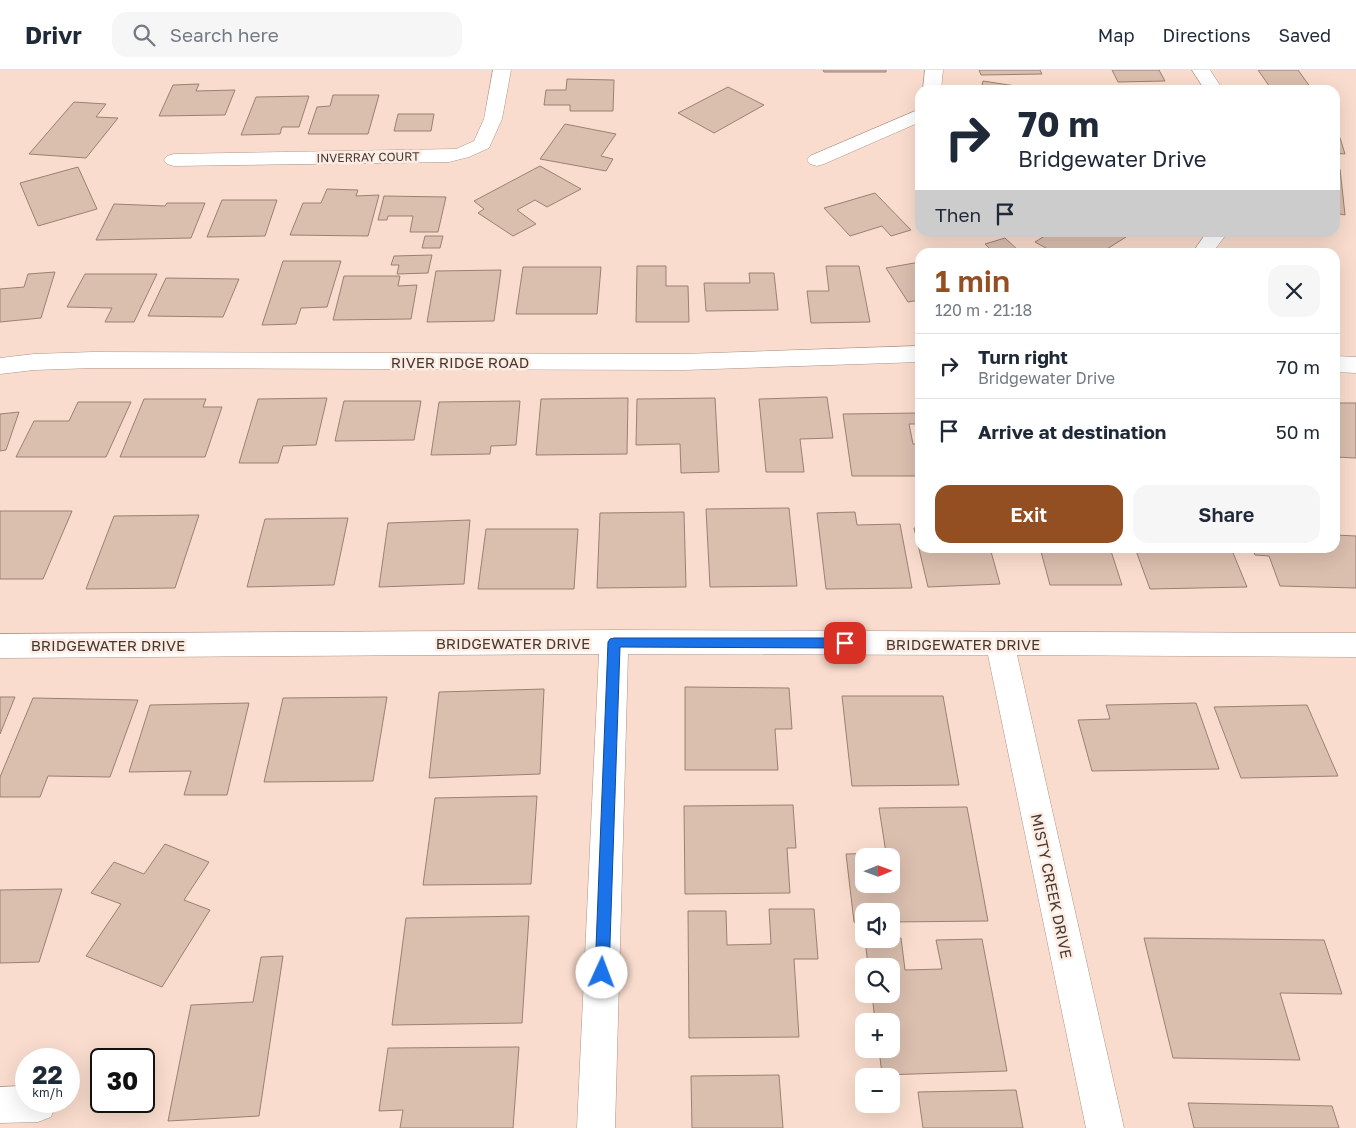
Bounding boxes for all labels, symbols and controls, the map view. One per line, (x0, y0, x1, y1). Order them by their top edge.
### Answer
search box (112, 12, 462, 57)
text: Drivr (25, 20, 82, 49)
icon: search (130, 21, 158, 49)
text: Search here (170, 23, 279, 46)
text: Map (1098, 24, 1134, 46)
text: Directions (1162, 24, 1250, 46)
text: Saved (1278, 24, 1331, 46)
text: 70 m (1018, 103, 1099, 145)
icon: right (935, 105, 1000, 170)
text: Bridgewater Drive (1018, 145, 1207, 172)
street label: INVERRAY COURT (316, 149, 420, 165)
icon: arrive (991, 200, 1019, 228)
text: Then (935, 203, 981, 226)
text: 1 min (935, 263, 1010, 299)
button: close (1268, 265, 1320, 317)
text: 120 m · 21:18 (935, 300, 1032, 320)
text: Turn right (978, 345, 1068, 368)
icon: right (935, 352, 963, 380)
street label: RIVER RIDGE ROAD (391, 353, 529, 371)
text: 70 m (1277, 355, 1320, 378)
text: Bridgewater Drive (978, 368, 1115, 388)
icon: arrive (935, 417, 963, 445)
text: Arrive at destination (978, 420, 1166, 443)
text: 50 m (1276, 420, 1320, 443)
button: Exit (935, 485, 1123, 543)
button: Share (1133, 485, 1320, 543)
pin (824, 622, 866, 664)
icon: arrive (831, 629, 859, 657)
street label: BRIDGEWATER DRIVE (436, 634, 590, 652)
street label: BRIDGEWATER DRIVE (886, 635, 1040, 653)
street label: BRIDGEWATER DRIVE (31, 636, 185, 654)
street label: MISTY CREEK DRIVE (1028, 812, 1076, 960)
north arrow (855, 848, 900, 892)
map controls (855, 848, 900, 1113)
button: sound (855, 903, 900, 948)
position arrow (575, 946, 627, 998)
button: search (855, 958, 900, 1003)
button: + (855, 1013, 900, 1058)
speed limit sign: 30 (90, 1048, 155, 1113)
text: 22 (32, 1059, 63, 1090)
button: − (855, 1068, 900, 1113)
text: km/h (32, 1085, 63, 1100)

